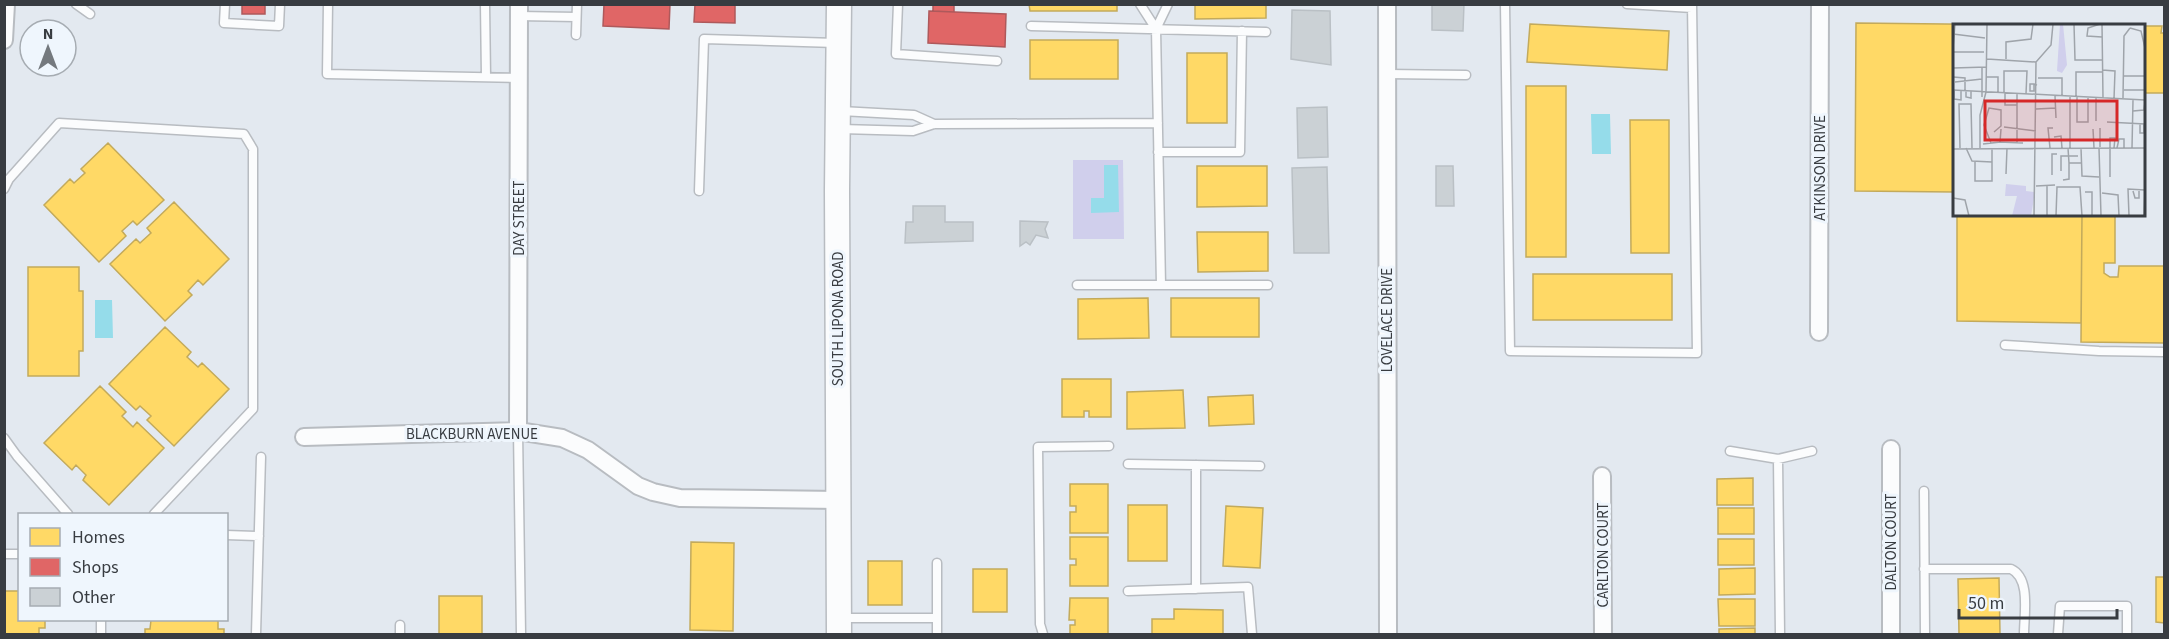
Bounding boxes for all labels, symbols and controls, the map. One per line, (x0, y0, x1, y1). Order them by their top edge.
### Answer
north arrow (18, 18, 78, 78)
text: N (43, 23, 53, 45)
inset map (1953, 24, 2145, 216)
street label: ATKINSON DRIVE (1810, 115, 1831, 221)
street label: DAY STREET (509, 180, 530, 256)
street label: SOUTH LIPONA ROAD (828, 252, 849, 386)
street label: LOVELACE DRIVE (1377, 268, 1398, 372)
street label: BLACKBURN AVENUE (406, 424, 538, 445)
street label: DALTON COURT (1881, 493, 1902, 591)
street label: CARLTON COURT (1593, 502, 1614, 608)
legend (18, 513, 228, 621)
text: Homes (72, 525, 125, 550)
text: Shops (72, 555, 119, 580)
scale bar (1959, 582, 2116, 620)
text: Other (72, 585, 116, 610)
text: 50 m (1968, 591, 2004, 616)

